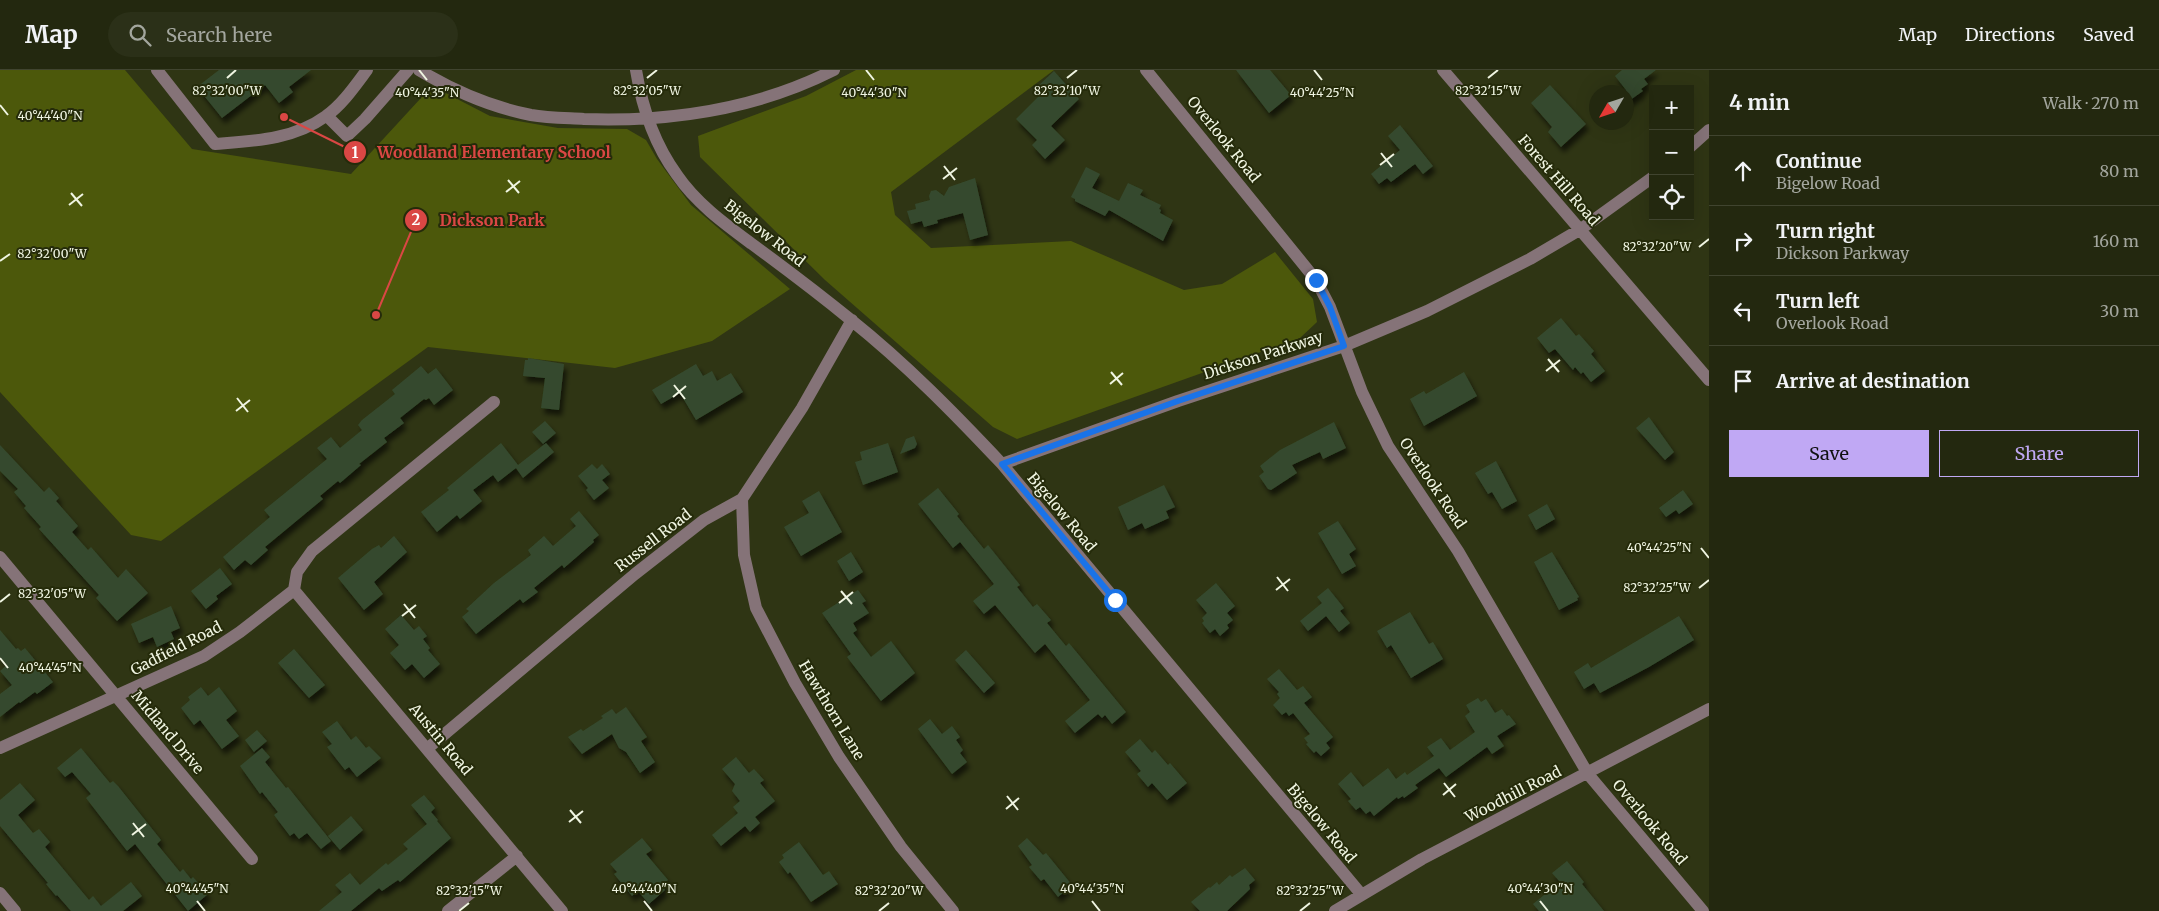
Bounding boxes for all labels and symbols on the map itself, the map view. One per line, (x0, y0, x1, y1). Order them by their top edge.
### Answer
text: 82°32'00"W (192, 83, 263, 98)
text: 82°32'05"W (613, 83, 682, 98)
text: 82°32'10"W (1034, 83, 1101, 98)
text: 82°32'15"W (1455, 83, 1522, 98)
text: 40°44'35"N (395, 85, 460, 100)
text: 40°44'30"N (841, 85, 908, 100)
text: 40°44'25"N (1290, 85, 1355, 100)
north arrow (1589, 85, 1634, 130)
street label: Overlook Road (1183, 92, 1265, 186)
text: 40°44'40"N (18, 108, 83, 123)
street label: Forest Hill Road (1514, 131, 1604, 229)
callout: Woodland Elementary School (343, 137, 621, 168)
text: Woodland Elementary School (376, 142, 611, 162)
text: 1 (352, 143, 359, 162)
street label: Bigelow Road (721, 196, 809, 270)
callout: Dickson Park (404, 204, 554, 235)
text: 2 (412, 210, 421, 229)
text: Dickson Park (439, 210, 545, 230)
text: 82°32'20"W (1623, 239, 1692, 254)
text: 82°32'00"W (17, 246, 88, 261)
route end (1305, 269, 1328, 292)
street label: Dickson Parkway (1201, 327, 1326, 383)
street label: Overlook Road (1396, 434, 1470, 532)
street label: Bigelow Road (1023, 469, 1101, 555)
street label: Russell Road (611, 504, 695, 576)
text: 40°44'25"N (1627, 540, 1692, 555)
text: 82°32'25"W (1623, 580, 1692, 595)
text: 82°32'05"W (18, 586, 87, 601)
route start (1104, 589, 1127, 612)
street label: Gadfield Road (127, 617, 225, 679)
street label: Hawthorn Lane (795, 657, 869, 763)
text: 40°44'45"N (18, 660, 82, 675)
street label: Midland Drive (128, 686, 208, 778)
street label: Austin Road (405, 699, 476, 779)
street label: Woodhill Road (1461, 762, 1564, 827)
street label: Overlook Road (1609, 775, 1691, 869)
street label: Bigelow Road (1283, 780, 1361, 866)
text: 40°44'45"N (165, 881, 229, 896)
text: 40°44'40"N (612, 881, 677, 896)
text: 40°44'35"N (1060, 881, 1125, 896)
text: 40°44'30"N (1507, 881, 1574, 896)
text: 82°32'15"W (436, 883, 503, 898)
text: 82°32'20"W (855, 883, 924, 898)
text: 82°32'25"W (1276, 883, 1345, 898)

